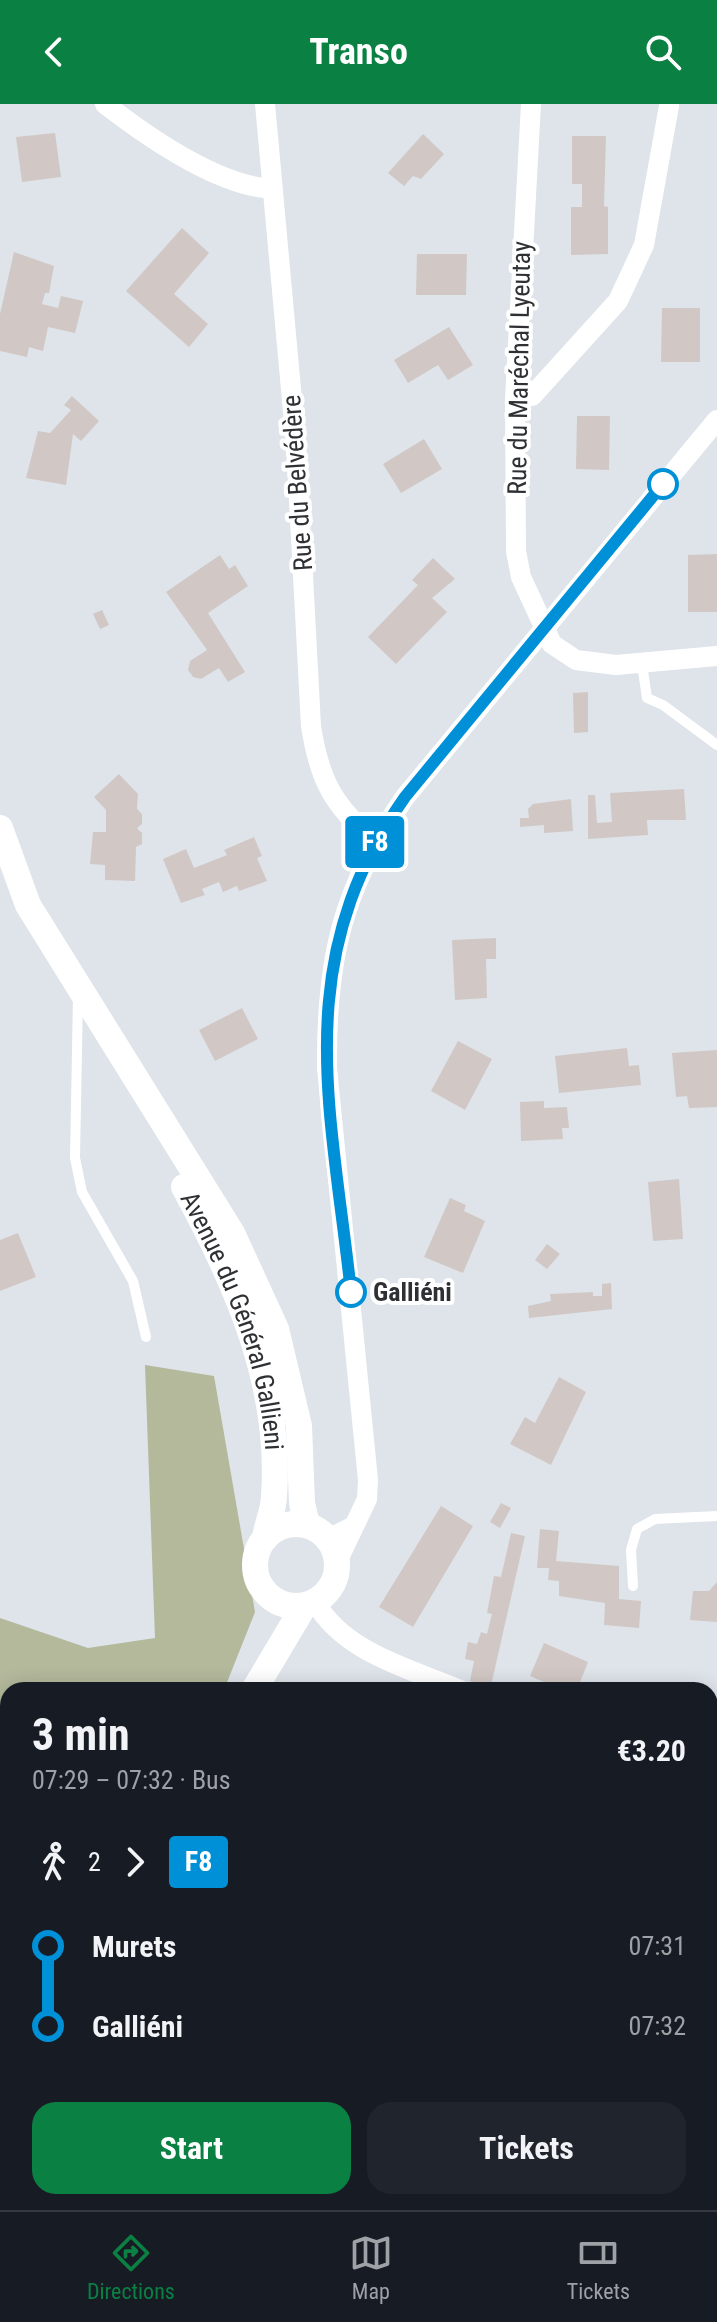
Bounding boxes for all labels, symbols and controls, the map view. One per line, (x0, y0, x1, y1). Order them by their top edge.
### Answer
icon: back (32, 30, 76, 74)
icon: search (641, 30, 685, 74)
text: Transo (309, 31, 408, 73)
street label: Rue du Maréchal Lyeutay (502, 241, 536, 495)
street label: Rue du Belvédère (276, 394, 318, 572)
unlabelled marker (648, 469, 678, 499)
line badge: F8 (339, 816, 411, 868)
text: F8 (361, 825, 389, 858)
street label: Avenue du Général Gallieni (174, 1186, 289, 1451)
marker: Galliéni (336, 1277, 366, 1307)
place label: Galliéni (373, 1277, 452, 1307)
text: 3 min (32, 1709, 130, 1761)
text: €3.20 (617, 1733, 686, 1768)
text: 07:29 – 07:32 · Bus (32, 1765, 231, 1795)
icon: walk (32, 1840, 76, 1884)
icon: forward (113, 1840, 157, 1884)
text: F8 (185, 1845, 212, 1878)
text: 2 (88, 1847, 101, 1877)
text: Murets (92, 1929, 176, 1964)
text: 07:31 (629, 1931, 686, 1961)
text: Galliéni (92, 2009, 183, 2044)
text: 07:32 (629, 2011, 686, 2041)
button: Start (32, 2102, 351, 2194)
button: Tickets (367, 2102, 686, 2194)
tab: Directions (87, 2231, 175, 2304)
tab: Map (349, 2231, 393, 2304)
tab: Tickets (567, 2231, 630, 2304)

